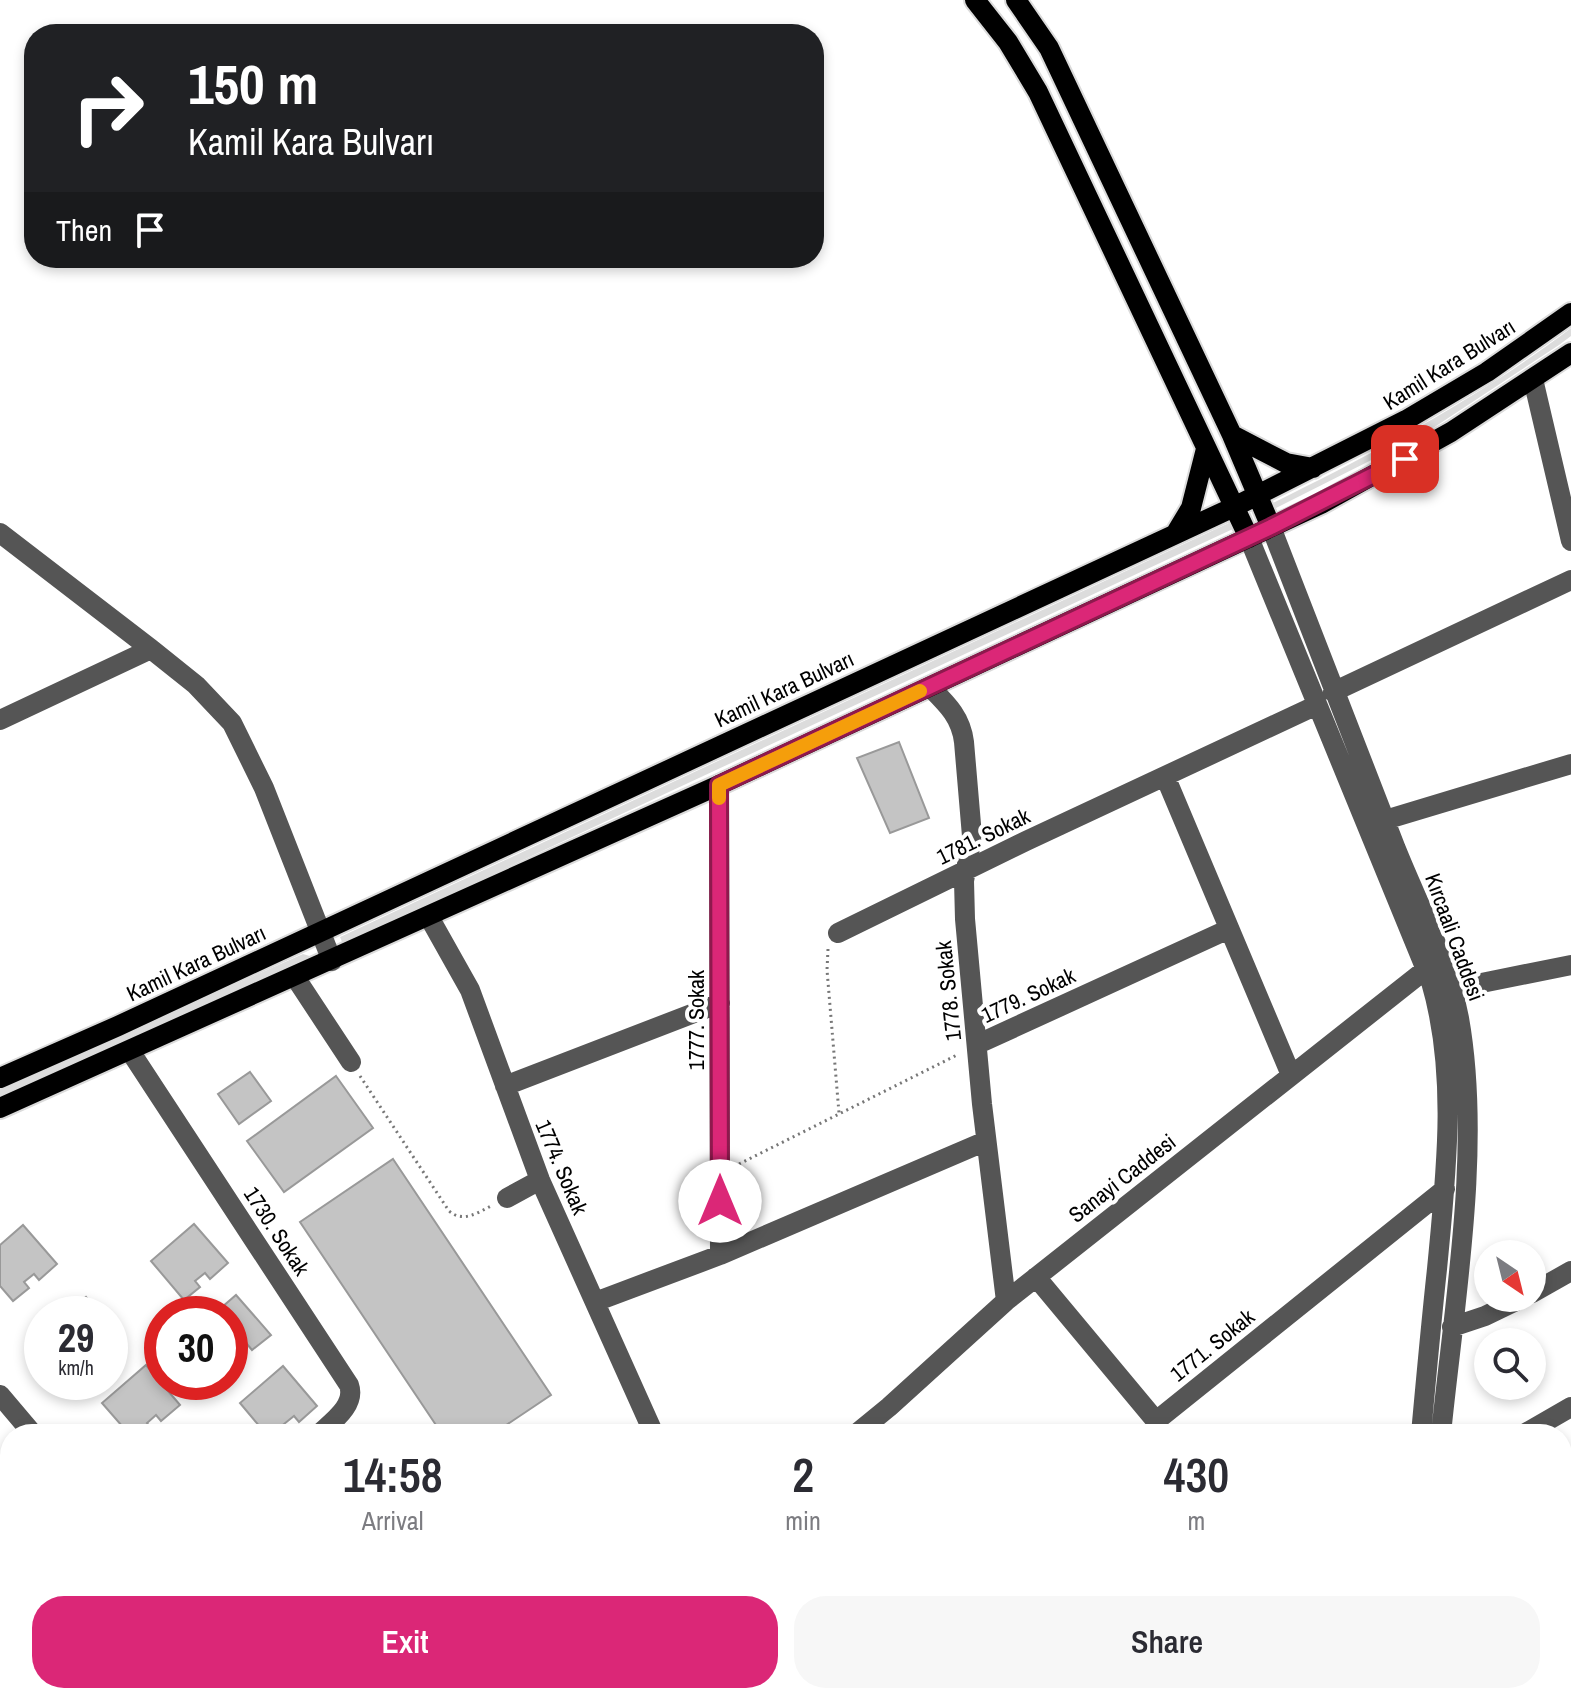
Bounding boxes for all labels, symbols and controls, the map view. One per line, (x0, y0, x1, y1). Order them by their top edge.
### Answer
text: 150 m (188, 46, 318, 121)
icon: right (56, 56, 160, 160)
text: Kamil Kara Bulvarı (188, 118, 434, 166)
icon: arrive (128, 208, 172, 252)
text: Then (56, 210, 112, 250)
street label: Kamil Kara Bulvarı (1377, 311, 1521, 417)
pin (1371, 425, 1439, 493)
icon: arrive (1383, 437, 1427, 481)
street label: Kamil Kara Bulvarı (710, 644, 858, 734)
street label: 1781. Sokak (931, 800, 1036, 871)
street label: Kırcaali Caddesi (1418, 869, 1492, 1005)
street label: Kamil Kara Bulvarı (122, 918, 270, 1008)
street label: 1778. Sokak (928, 939, 968, 1042)
street label: 1779. Sokak (976, 960, 1081, 1030)
street label: 1777. Sokak (681, 969, 711, 1070)
street label: 1774. Sokak (529, 1115, 596, 1220)
street label: Sanayi Caddesi (1062, 1127, 1182, 1229)
position arrow (678, 1159, 762, 1243)
street label: 1730. Sokak (237, 1181, 317, 1282)
north arrow (1474, 1240, 1546, 1312)
map controls (1474, 1240, 1546, 1400)
speed limit sign: 30 (144, 1296, 248, 1400)
street label: 1771. Sokak (1164, 1301, 1261, 1388)
text: 29 (58, 1311, 94, 1364)
button: search (1474, 1328, 1546, 1400)
text: km/h (58, 1354, 94, 1381)
text: 14:58 (343, 1442, 443, 1507)
text: 2 (792, 1442, 814, 1507)
text: 430 (1164, 1442, 1229, 1507)
text: Arrival (362, 1503, 423, 1538)
text: min (785, 1503, 821, 1538)
text: m (1188, 1503, 1205, 1538)
button: Exit (32, 1596, 778, 1688)
button: Share (794, 1596, 1540, 1688)

